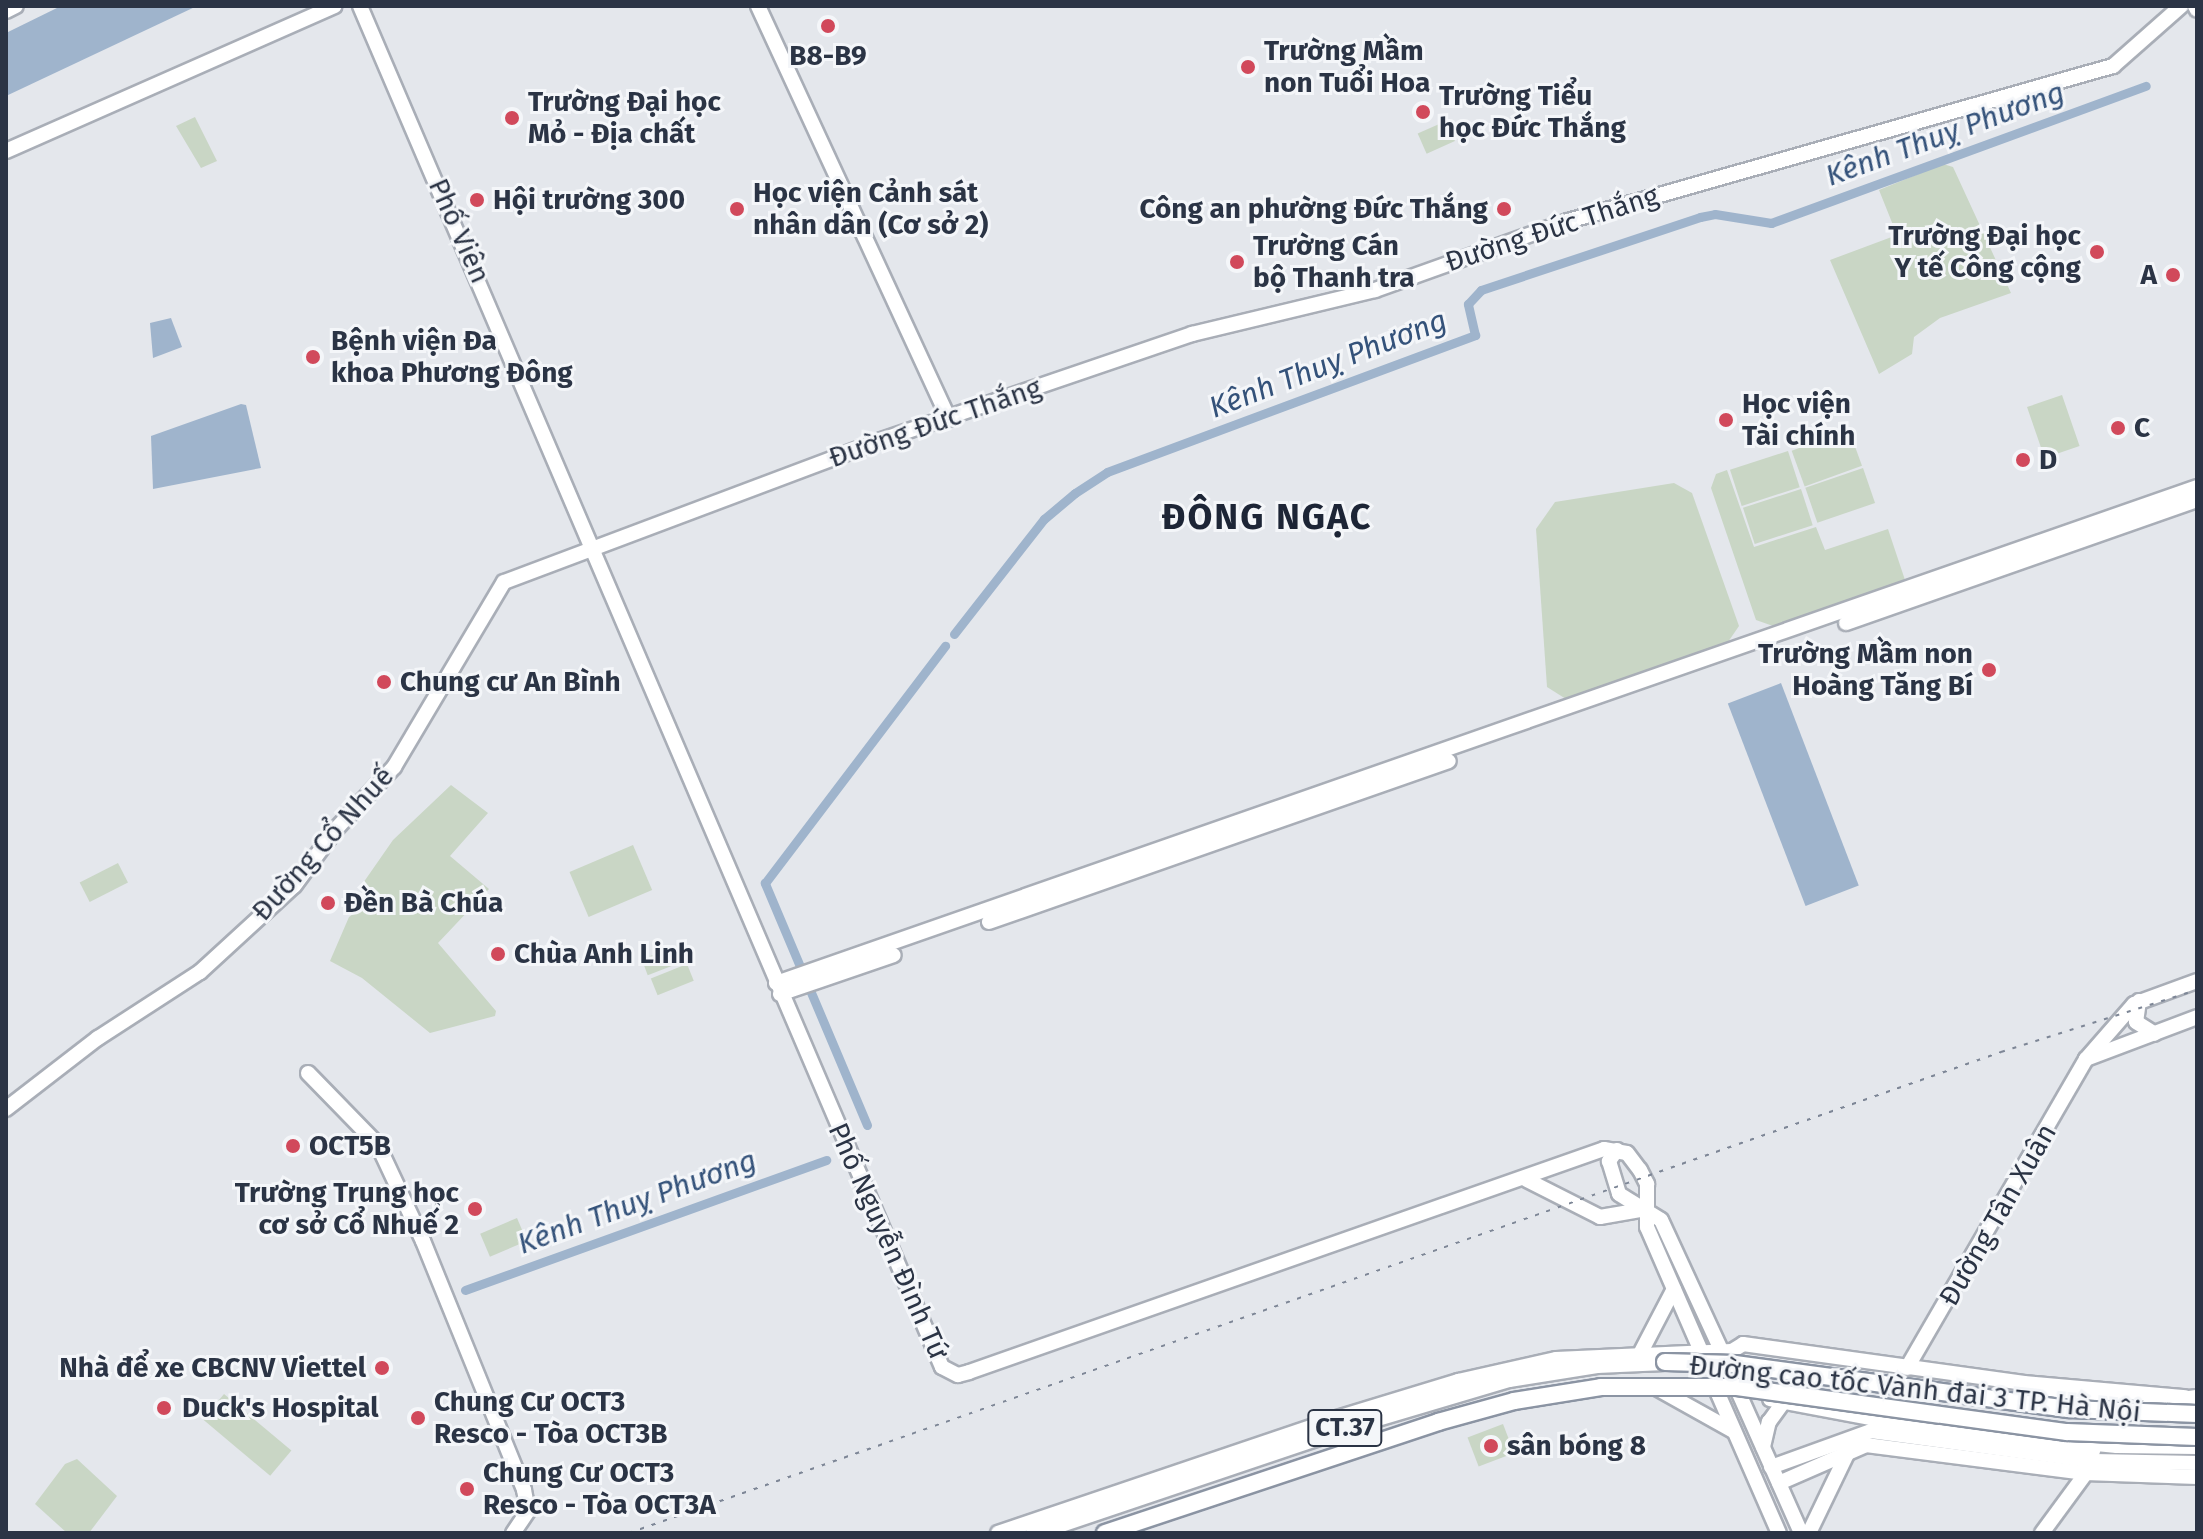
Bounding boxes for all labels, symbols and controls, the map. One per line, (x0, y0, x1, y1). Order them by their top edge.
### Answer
marker: B8-B9 (819, 17, 837, 35)
place label: Trường Mầm non Tuổi Hoa (1264, 34, 1430, 100)
place label: B8-B9 (789, 39, 867, 73)
marker: Trường Mầm non Tuổi Hoa (1239, 58, 1257, 76)
water label: Kênh Thuỵ Phương (1821, 74, 2069, 194)
place label: Trường Tiểu học Đức Thắng (1439, 79, 1626, 145)
place label: Trường Đại học Mỏ - Địa chất (528, 85, 721, 151)
marker: Trường Tiểu học Đức Thắng (1414, 103, 1432, 121)
marker: Trường Đại học Mỏ - Địa chất (503, 109, 521, 127)
street label: Phố Viên (421, 173, 497, 289)
place label: Học viện Cảnh sát nhân dân (Cơ sở 2) (753, 176, 988, 242)
street label: Đường Đức Thắng (1441, 179, 1663, 279)
place label: Hội trường 300 (493, 183, 685, 217)
marker: Hội trường 300 (468, 191, 486, 209)
place label: Công an phường Đức Thắng (1139, 192, 1488, 226)
marker: Học viện Cảnh sát nhân dân (Cơ sở 2) (728, 200, 746, 218)
marker: Công an phường Đức Thắng (1495, 200, 1513, 218)
place label: Trường Đại học Y tế Công cộng (1888, 219, 2081, 285)
place label: Trường Cán bộ Thanh tra (1253, 229, 1415, 295)
marker: Trường Đại học Y tế Công cộng (2088, 243, 2106, 261)
marker: Trường Cán bộ Thanh tra (1228, 253, 1246, 271)
place label: A (2140, 258, 2157, 292)
marker: A (2164, 266, 2182, 284)
water label: Kênh Thuỵ Phương (1204, 302, 1452, 426)
place label: Bệnh viện Đa khoa Phương Đông (331, 324, 573, 390)
marker: Bệnh viện Đa khoa Phương Đông (302, 346, 324, 368)
street label: Đường Đức Thắng (824, 371, 1046, 475)
place label: Học viện Tài chính (1742, 387, 1855, 453)
marker: Học viện Tài chính (1717, 411, 1735, 429)
place label: C (2134, 411, 2150, 445)
marker: C (2109, 419, 2127, 437)
place label: D (2039, 443, 2057, 477)
marker: D (2014, 451, 2032, 469)
district label: ĐÔNG NGẠC (1161, 496, 1373, 540)
place label: Trường Mầm non Hoàng Tăng Bí (1758, 637, 1973, 703)
marker: Trường Mầm non Hoàng Tăng Bí (1980, 661, 1998, 679)
place label: Chung cư An Bình (400, 665, 621, 699)
marker: Chung cư An Bình (375, 673, 393, 691)
street label: Đường Cổ Nhuế (245, 760, 401, 928)
place label: Đền Bà Chúa (344, 886, 503, 920)
marker: Đền Bà Chúa (319, 894, 337, 912)
place label: Chùa Anh Linh (514, 937, 694, 971)
marker: Chùa Anh Linh (489, 945, 507, 963)
street label: Phố Nguyễn Đình Tứ (821, 1118, 955, 1364)
street label: Đường Tân Xuân (1932, 1118, 2064, 1312)
place label: OCT5B (309, 1129, 391, 1163)
marker: OCT5B (284, 1137, 302, 1155)
water label: Kênh Thuỵ Phương (513, 1142, 761, 1262)
place label: Trường Trung học cơ sở Cổ Nhuế 2 (235, 1176, 459, 1242)
marker: Trường Trung học cơ sở Cổ Nhuế 2 (466, 1200, 484, 1218)
street label: Đường cao tốc Vành đai 3 TP. Hà Nội (1687, 1349, 2143, 1429)
place label: Nhà để xe CBCNV Viettel (59, 1351, 366, 1385)
marker: Nhà để xe CBCNV Viettel (373, 1359, 391, 1377)
place label: Chung Cư OCT3 Resco - Tòa OCT3B (434, 1385, 667, 1451)
place label: Duck's Hospital (182, 1391, 379, 1425)
marker: Duck's Hospital (153, 1397, 175, 1419)
road number: CT.37 (1307, 1406, 1383, 1450)
marker: Chung Cư OCT3 Resco - Tòa OCT3B (409, 1409, 427, 1427)
place label: sân bóng 8 (1507, 1429, 1646, 1463)
marker: sân bóng 8 (1482, 1437, 1500, 1455)
place label: Chung Cư OCT3 Resco - Tòa OCT3A (483, 1456, 716, 1522)
marker: Chung Cư OCT3 Resco - Tòa OCT3A (458, 1480, 476, 1498)

